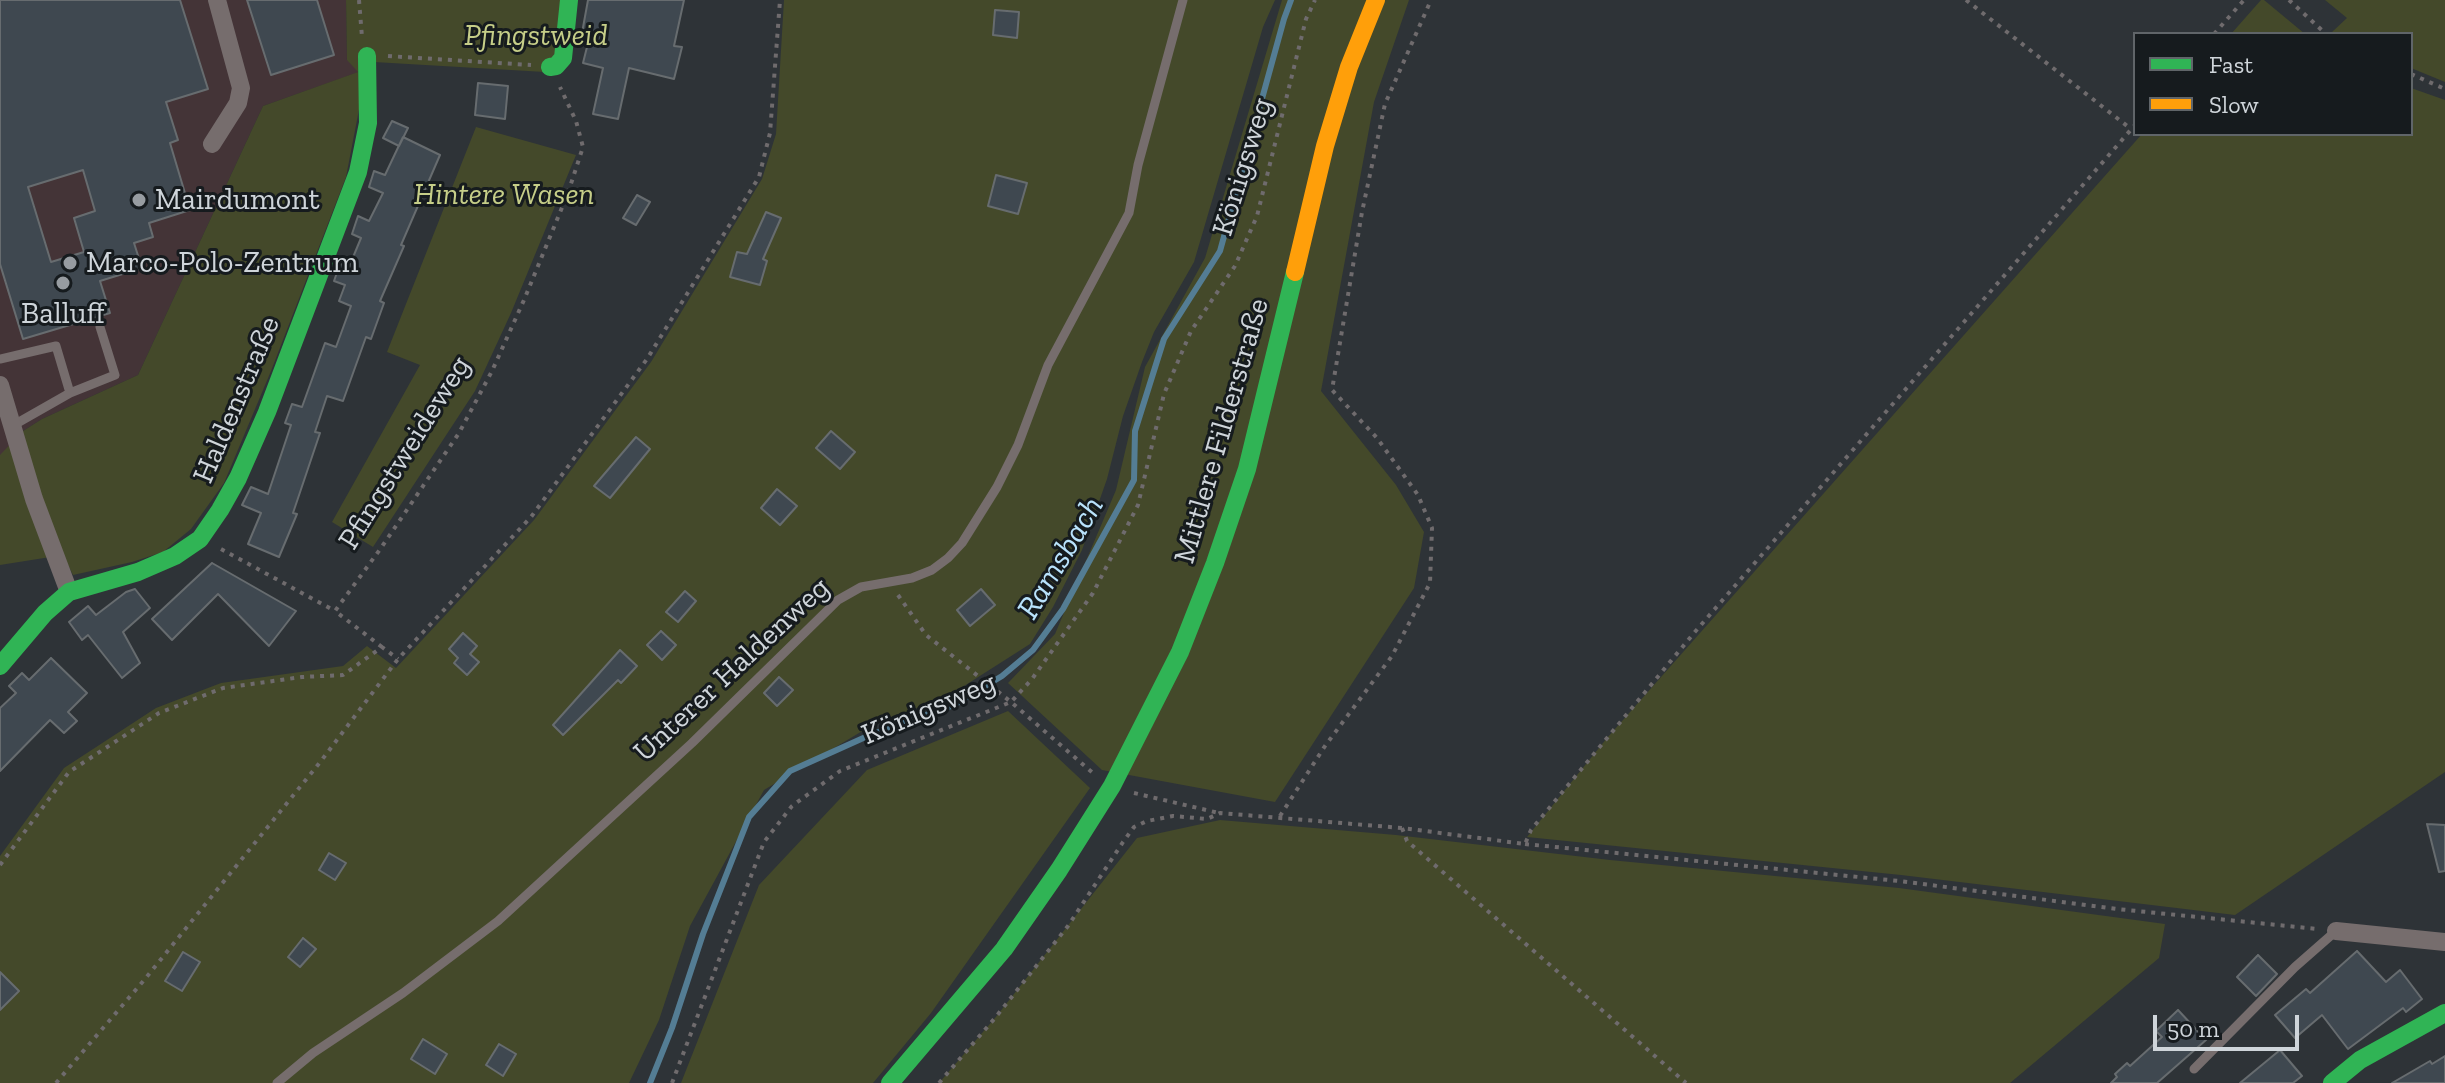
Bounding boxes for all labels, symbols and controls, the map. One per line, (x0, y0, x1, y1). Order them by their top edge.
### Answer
park label: Pfingstweid (464, 18, 608, 54)
legend (2133, 32, 2413, 136)
text: Fast (2209, 50, 2253, 79)
text: Slow (2209, 90, 2259, 119)
street label: Königsweg (1205, 94, 1281, 240)
park label: Hintere Wasen (414, 177, 594, 213)
place label: Mairdumont (155, 182, 320, 218)
marker: Mairdumont (130, 191, 148, 209)
place label: Marco-Polo-Zentrum (86, 245, 358, 281)
marker: Marco-Polo-Zentrum (61, 254, 79, 272)
marker: Balluff (54, 274, 72, 292)
street label: Mittlere Filderstraße (1167, 294, 1277, 568)
place label: Balluff (21, 296, 105, 332)
street label: Haldenstraße (186, 311, 288, 489)
street label: Pfingstweideweg (331, 350, 479, 556)
water label: Ramsbach (1009, 490, 1113, 626)
street label: Unterer Haldenweg (627, 570, 837, 770)
street label: Königsweg (856, 665, 1002, 753)
scale bar (2157, 999, 2303, 1049)
text: 50 m (2167, 1014, 2219, 1043)

